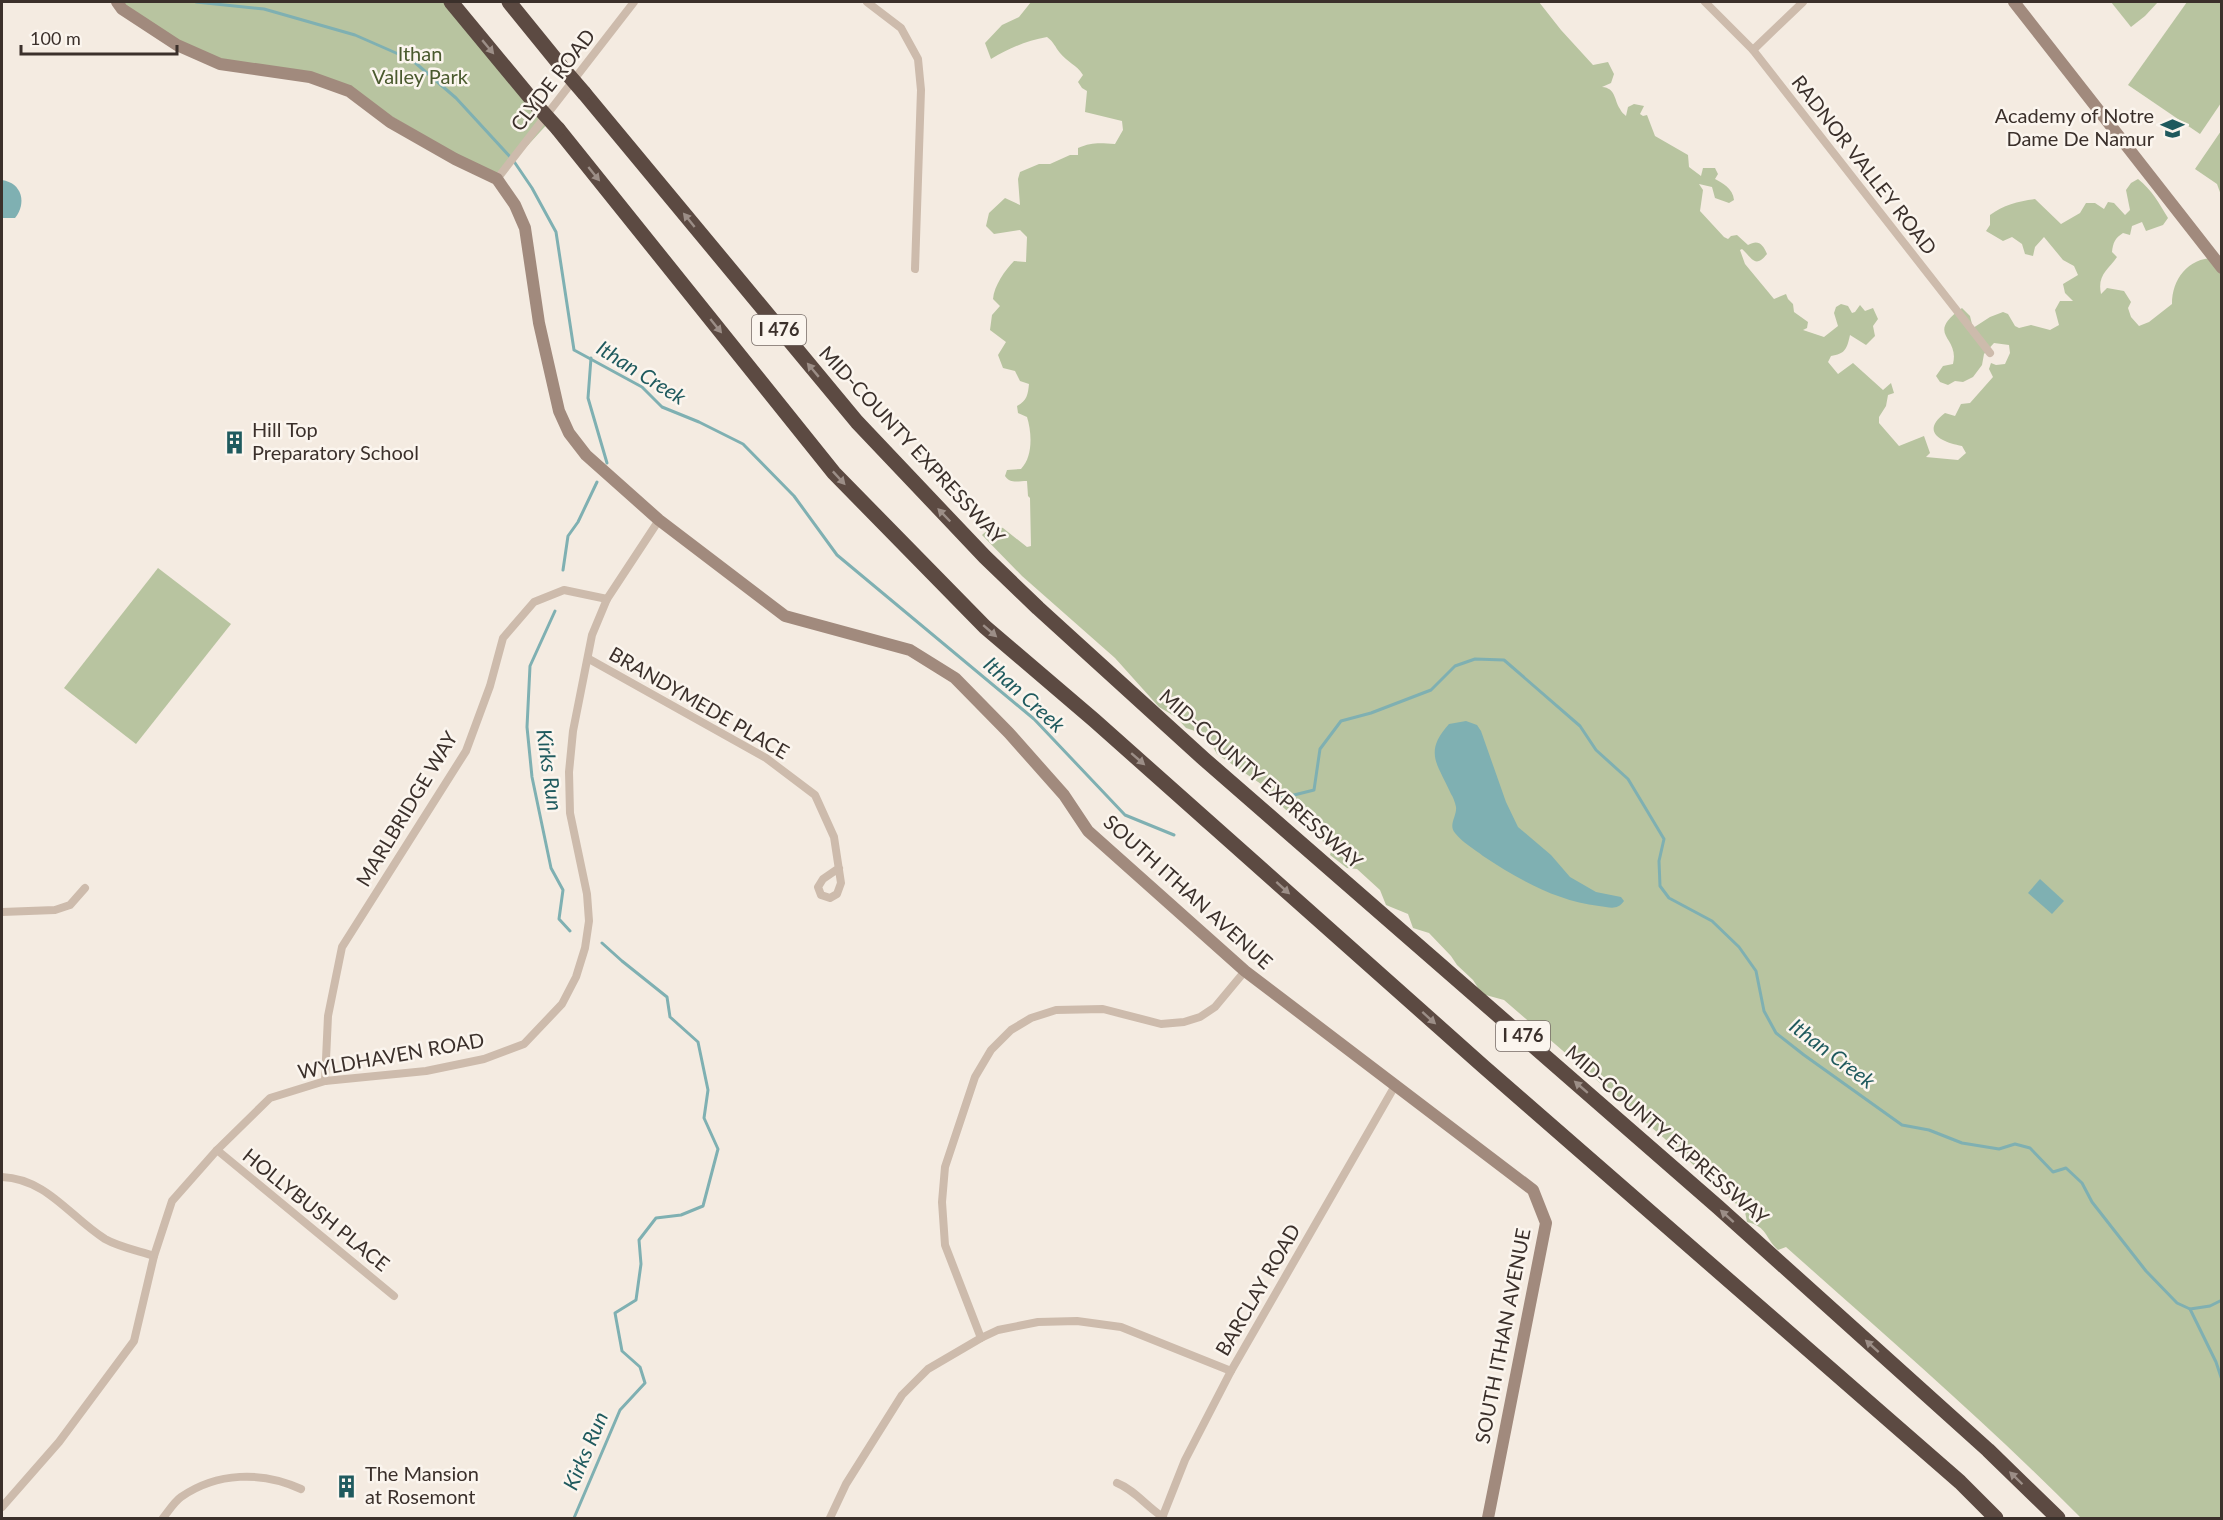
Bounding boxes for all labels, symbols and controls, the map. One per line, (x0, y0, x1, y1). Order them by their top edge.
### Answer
scale bar (21, 18, 177, 56)
street label: CLYDE ROAD (505, 24, 599, 135)
text: 100 m (30, 27, 81, 49)
one-way arrow (481, 39, 494, 54)
park label: Ithan Valley Park (372, 41, 469, 88)
street label: RADNOR VALLEY ROAD (1787, 70, 1942, 259)
place label: Academy of Notre Dame De Namur (1995, 103, 2155, 150)
school or university icon: Academy of Notre Dame De Namur (2159, 115, 2185, 141)
one-way arrow (588, 166, 601, 182)
one-way arrow (683, 213, 696, 228)
road number: I 476 (752, 315, 806, 345)
one-way arrow (710, 318, 723, 334)
water label: Ithan Creek (593, 335, 692, 409)
street label: MID-COUNTY EXPRESSWAY (815, 341, 1011, 548)
one-way arrow (807, 362, 820, 378)
place label: Hill Top Preparatory School (252, 417, 419, 464)
building icon: Hill Top Preparatory School (221, 429, 247, 455)
one-way arrow (832, 470, 845, 485)
one-way arrow (937, 508, 951, 523)
one-way arrow (983, 624, 998, 638)
street label: BRANDYMEDE PLACE (605, 641, 794, 763)
water label: Ithan Creek (979, 651, 1071, 737)
street label: MID-COUNTY EXPRESSWAY (1155, 683, 1368, 873)
street label: MARLBRIDGE WAY (350, 726, 462, 890)
water label: Kirks Run (532, 727, 569, 812)
one-way arrow (1130, 752, 1145, 765)
street label: SOUTH ITHAN AVENUE (1099, 809, 1278, 973)
one-way arrow (1276, 881, 1291, 895)
one-way arrow (1421, 1011, 1436, 1024)
water label: Ithan Creek (1785, 1013, 1881, 1094)
road number: I 476 (1496, 1021, 1550, 1051)
street label: WYLDHAVEN ROAD (296, 1027, 486, 1083)
street label: MID-COUNTY EXPRESSWAY (1561, 1039, 1774, 1229)
one-way arrow (1574, 1081, 1589, 1094)
street label: HOLLYBUSH PLACE (238, 1143, 395, 1276)
one-way arrow (1720, 1209, 1735, 1223)
street label: BARCLAY ROAD (1210, 1219, 1305, 1360)
street label: SOUTH ITHAN AVENUE (1469, 1226, 1535, 1445)
one-way arrow (1865, 1339, 1880, 1353)
water label: Kirks Run (557, 1408, 612, 1493)
place label: The Mansion at Rosemont (365, 1461, 479, 1508)
one-way arrow (2010, 1471, 2024, 1485)
building icon: The Mansion at Rosemont (334, 1473, 360, 1499)

